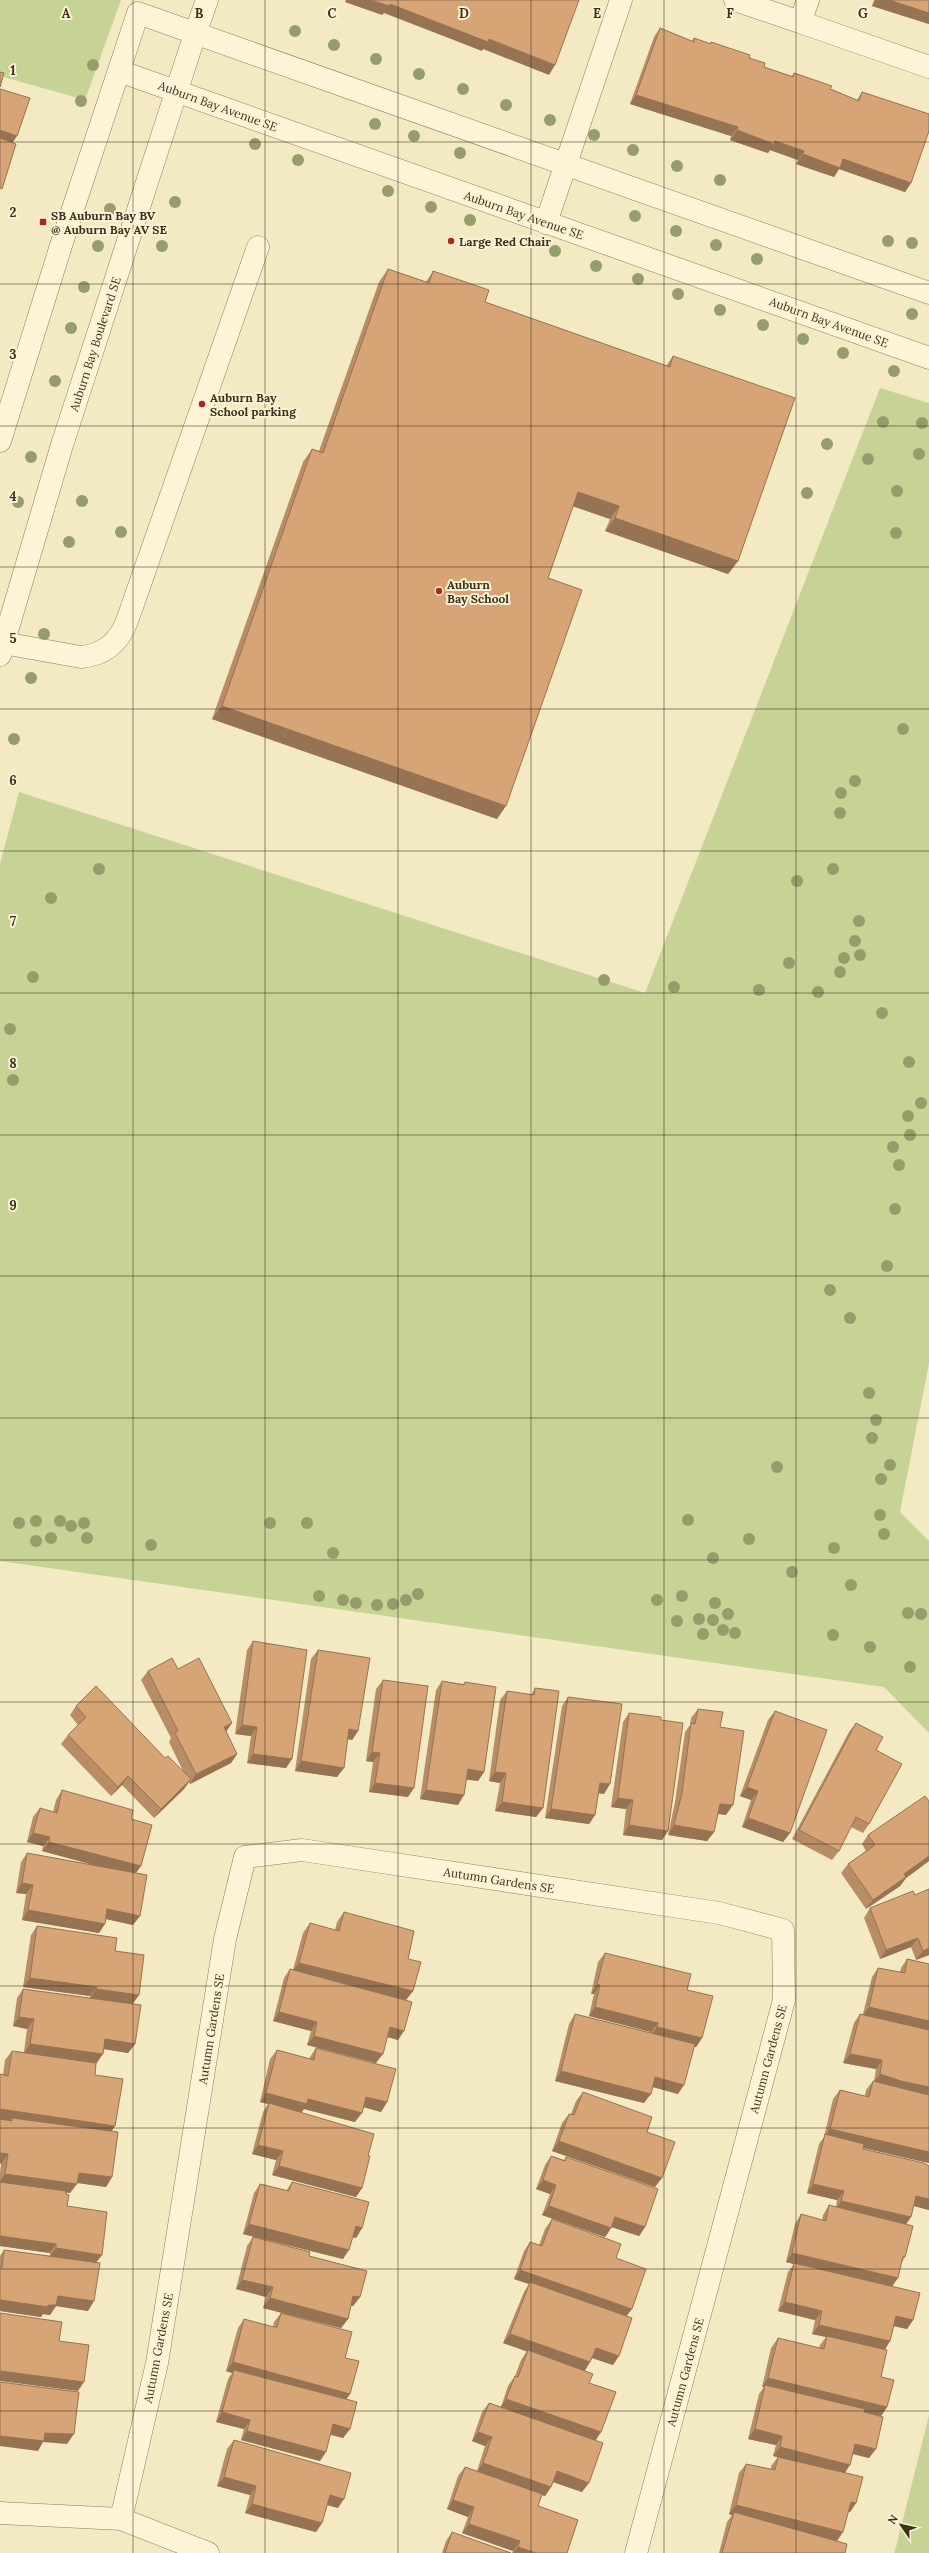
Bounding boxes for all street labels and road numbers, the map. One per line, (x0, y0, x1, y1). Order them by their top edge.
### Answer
street label: Auburn Bay Avenue SE (155, 77, 280, 135)
street label: Auburn Bay Avenue SE (461, 187, 586, 243)
street label: Auburn Bay Boulevard SE (66, 275, 124, 414)
street label: Auburn Bay Avenue SE (766, 293, 891, 351)
street label: Autumn Gardens SE (442, 1864, 556, 1896)
street label: Autumn Gardens SE (195, 1972, 227, 2086)
street label: Autumn Gardens SE (746, 2003, 790, 2116)
street label: Autumn Gardens SE (140, 2292, 176, 2405)
street label: Autumn Gardens SE (663, 2316, 707, 2429)

